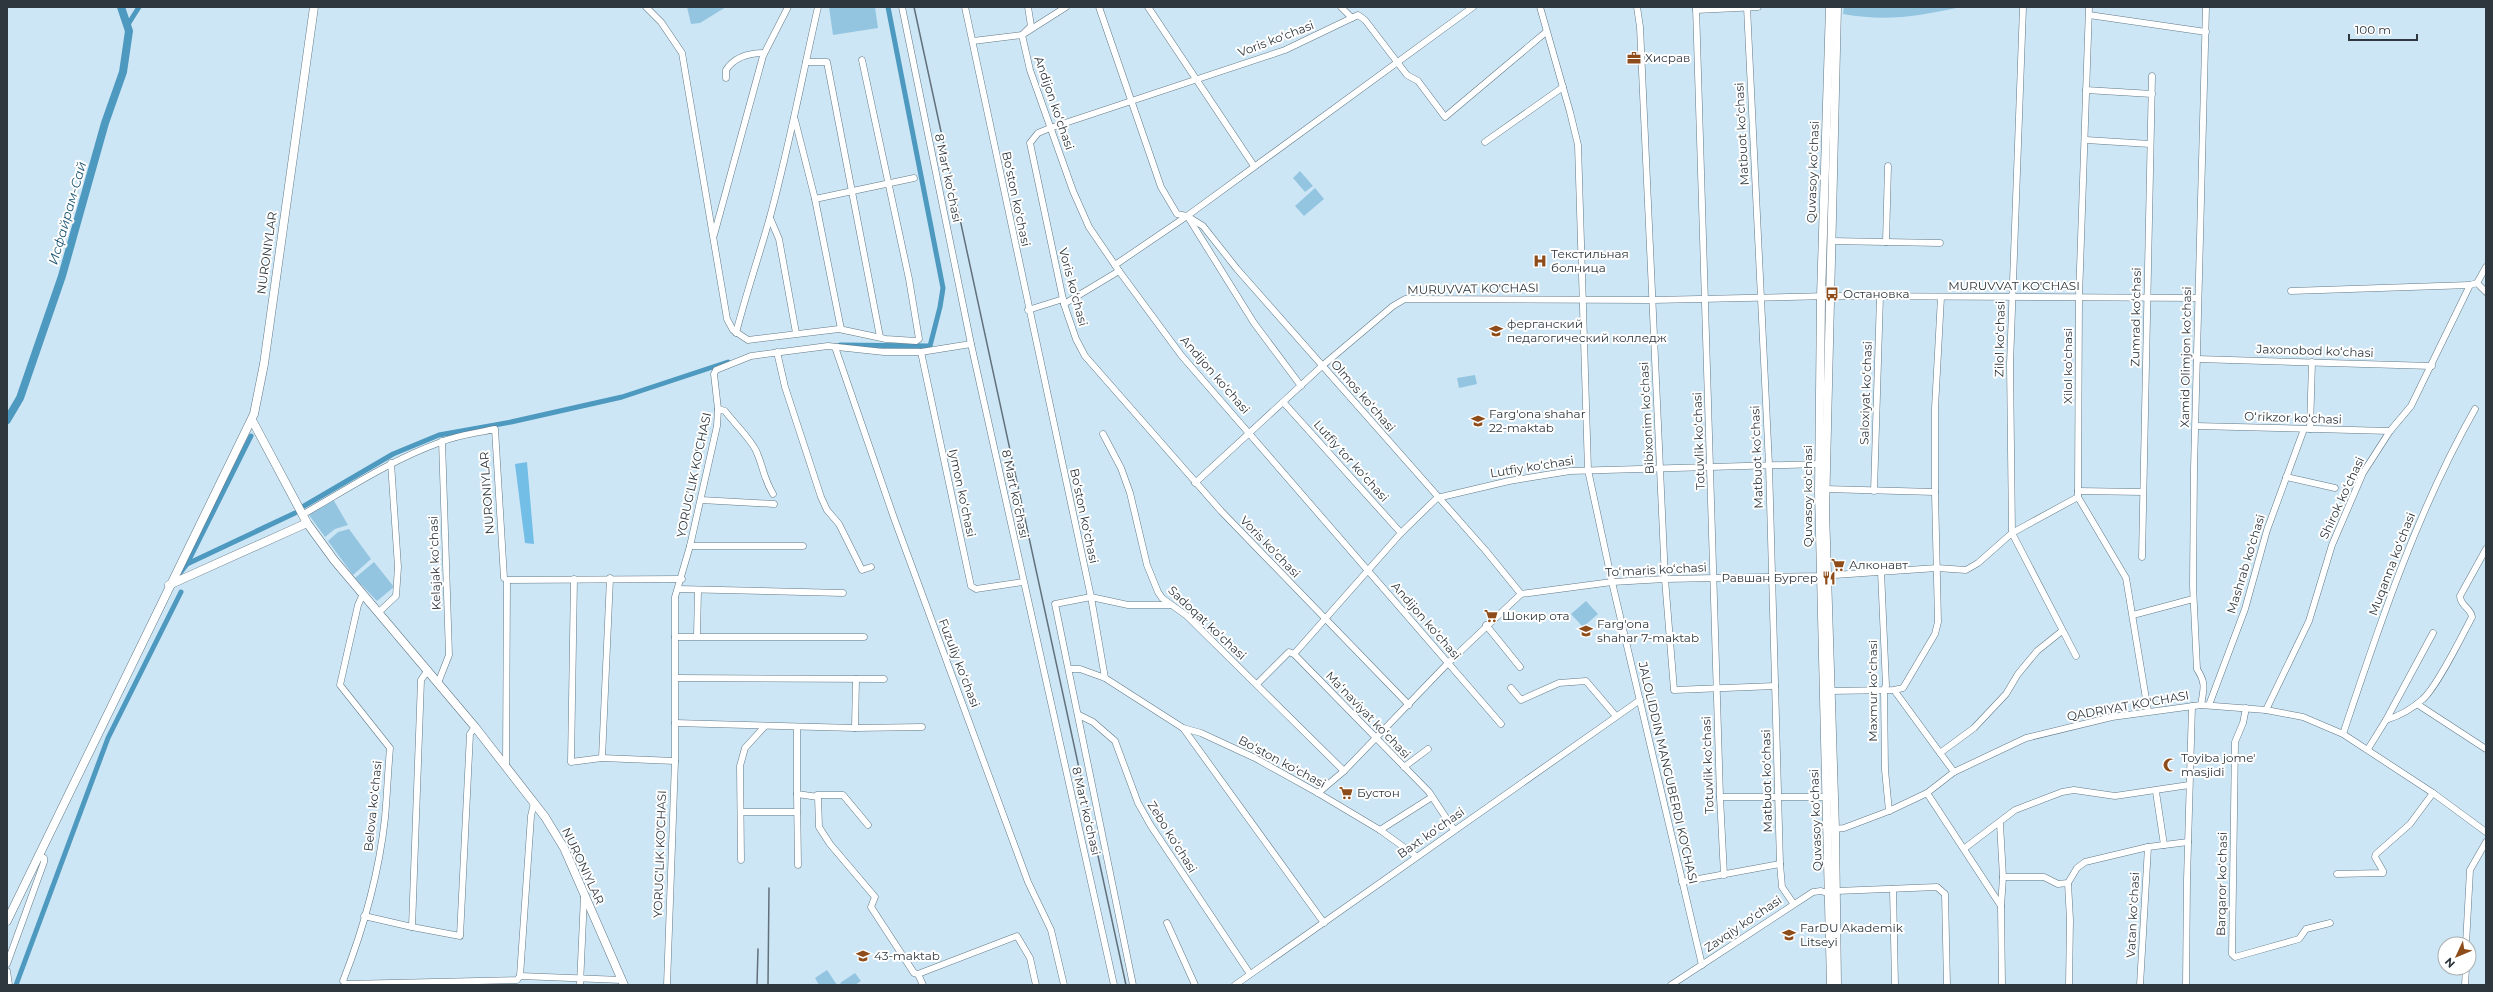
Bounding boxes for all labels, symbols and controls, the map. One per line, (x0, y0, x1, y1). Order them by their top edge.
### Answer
scale bar (2349, 16, 2417, 42)
street label: Voris koʻchasi (1236, 17, 1316, 60)
text: 100 m (2355, 22, 2391, 37)
office icon: Хисрав (1626, 50, 1642, 66)
place label: Хисрав (1645, 50, 1690, 65)
street label: Andijon koʻchasi (1031, 54, 1078, 152)
street label: Matbuot koʻchasi (1731, 82, 1752, 186)
street label: Quvasoy koʻchasi (1803, 121, 1822, 223)
street label: 8 Mart koʻchasi (932, 132, 965, 224)
street label: Boʻston koʻchasi (999, 150, 1034, 248)
water label: Исфайрам-Сай (45, 160, 89, 266)
street label: NURONIYLAR (253, 210, 280, 295)
street label: Voris koʻchasi (1056, 246, 1091, 328)
place label: Текстильная болница (1551, 246, 1629, 275)
hospital icon: Текстильная болница (1532, 253, 1548, 269)
street label: Zumrad koʻchasi (2127, 267, 2144, 367)
street label: MURUVVAT KO'CHASI (1948, 278, 2080, 293)
street label: MURUVVAT KO'CHASI (1407, 280, 1539, 297)
bus stop icon: Остановка (1824, 286, 1840, 302)
place label: Остановка (1843, 286, 1909, 301)
street label: Xamid Olimjon koʻchasi (2177, 286, 2194, 428)
street label: Zilol koʻchasi (1991, 301, 2008, 377)
place label: ферганский педагогический колледж (1507, 316, 1667, 345)
school or university icon: ферганский педагогический колледж (1488, 323, 1504, 339)
street label: Xilol koʻchasi (2060, 328, 2075, 404)
street label: Andijon koʻchasi (1178, 333, 1253, 417)
street label: Saloxiyat koʻchasi (1856, 341, 1875, 445)
street label: Jaxonobod koʻchasi (2255, 341, 2374, 360)
street label: Olmos koʻchasi (1328, 357, 1399, 435)
street label: Bibixonim koʻchasi (1636, 361, 1657, 475)
street label: Totuvlik koʻchasi (1689, 392, 1708, 490)
street label: Matbuot koʻchasi (1747, 405, 1766, 509)
place label: Farg'ona shahar 22-maktab (1489, 406, 1586, 435)
street label: Oʻrikzor koʻchasi (2244, 408, 2342, 427)
street label: YORUG'LIK KO'CHASI (673, 411, 714, 539)
school or university icon: Farg'ona shahar 22-maktab (1470, 413, 1486, 429)
street label: Lutfiy tor koʻchasi (1311, 417, 1392, 505)
street label: Quvasoy koʻchasi (1800, 445, 1815, 547)
street label: Iymon koʻchasi (946, 447, 979, 538)
street label: 8 Mart koʻchasi (999, 448, 1032, 540)
street label: NURONIYLAR (476, 451, 497, 535)
street label: Lutfiy koʻchasi (1489, 452, 1575, 481)
street label: Shirok koʻchasi (2316, 454, 2367, 541)
street label: Boʻston koʻchasi (1067, 467, 1102, 565)
street label: Muqanna koʻchasi (2365, 510, 2418, 617)
street label: Mashrab koʻchasi (2223, 512, 2268, 615)
street label: Voris koʻchasi (1237, 513, 1304, 581)
street label: Kelajak koʻchasi (425, 516, 444, 611)
supermarket icon: Алконавт (1830, 557, 1846, 573)
place label: Алконавт (1849, 557, 1908, 572)
street label: Toʻmaris koʻchasi (1605, 559, 1707, 580)
place label: Равшан Бургер (1721, 570, 1818, 585)
restaurant icon: Равшан Бургер (1821, 570, 1837, 586)
street label: Andijon koʻchasi (1389, 579, 1464, 663)
street label: Sadoqat koʻchasi (1165, 583, 1250, 663)
supermarket icon: Шокир ота (1483, 608, 1499, 624)
place label: Шокир ота (1502, 608, 1569, 623)
street label: Fuzuliy koʻchasi (936, 616, 983, 709)
place label: Farg'ona shahar 7-maktab (1597, 616, 1699, 645)
school or university icon: Farg'ona shahar 7-maktab (1578, 623, 1594, 639)
street label: Maxmur koʻchasi (1865, 640, 1880, 742)
street label: JALOLIDDIN MANGUBERDI KO'CHASI (1635, 659, 1701, 885)
street label: Maʻnaviyat koʻchasi (1323, 668, 1414, 762)
street label: QADRIYAT KO'CHASI (2066, 687, 2190, 724)
street label: Totuvlik koʻchasi (1698, 716, 1717, 814)
street label: Matbuot koʻchasi (1758, 729, 1775, 833)
street label: Boʻston koʻchasi (1236, 732, 1328, 791)
place label: Toyiba jome' masjidi (2181, 750, 2256, 779)
mosque icon: Toyiba jome' masjidi (2162, 757, 2178, 773)
street label: Belova koʻchasi (360, 760, 385, 852)
street label: 8 Mart koʻchasi (1069, 765, 1104, 857)
street label: Quvasoy koʻchasi (1806, 769, 1825, 871)
supermarket icon: Бустон (1338, 785, 1354, 801)
place label: Бустон (1357, 785, 1400, 800)
street label: YORUG'LIK KO'CHASI (650, 790, 669, 918)
street label: Zebo koʻchasi (1144, 798, 1200, 875)
street label: Baxt koʻchasi (1394, 804, 1467, 861)
street label: NURONIYLAR (559, 825, 608, 907)
street label: Barqaror koʻchasi (2213, 832, 2230, 936)
street label: Vatan koʻchasi (2123, 872, 2142, 958)
street label: Zavqiy koʻchasi (1701, 892, 1784, 955)
place label: FarDU Akademik Litseyi (1800, 920, 1904, 949)
school or university icon: FarDU Akademik Litseyi (1781, 927, 1797, 943)
north arrow (2437, 936, 2477, 976)
school or university icon: 43-maktab (855, 948, 871, 964)
place label: 43-maktab (874, 948, 940, 963)
text: N (2442, 955, 2458, 971)

